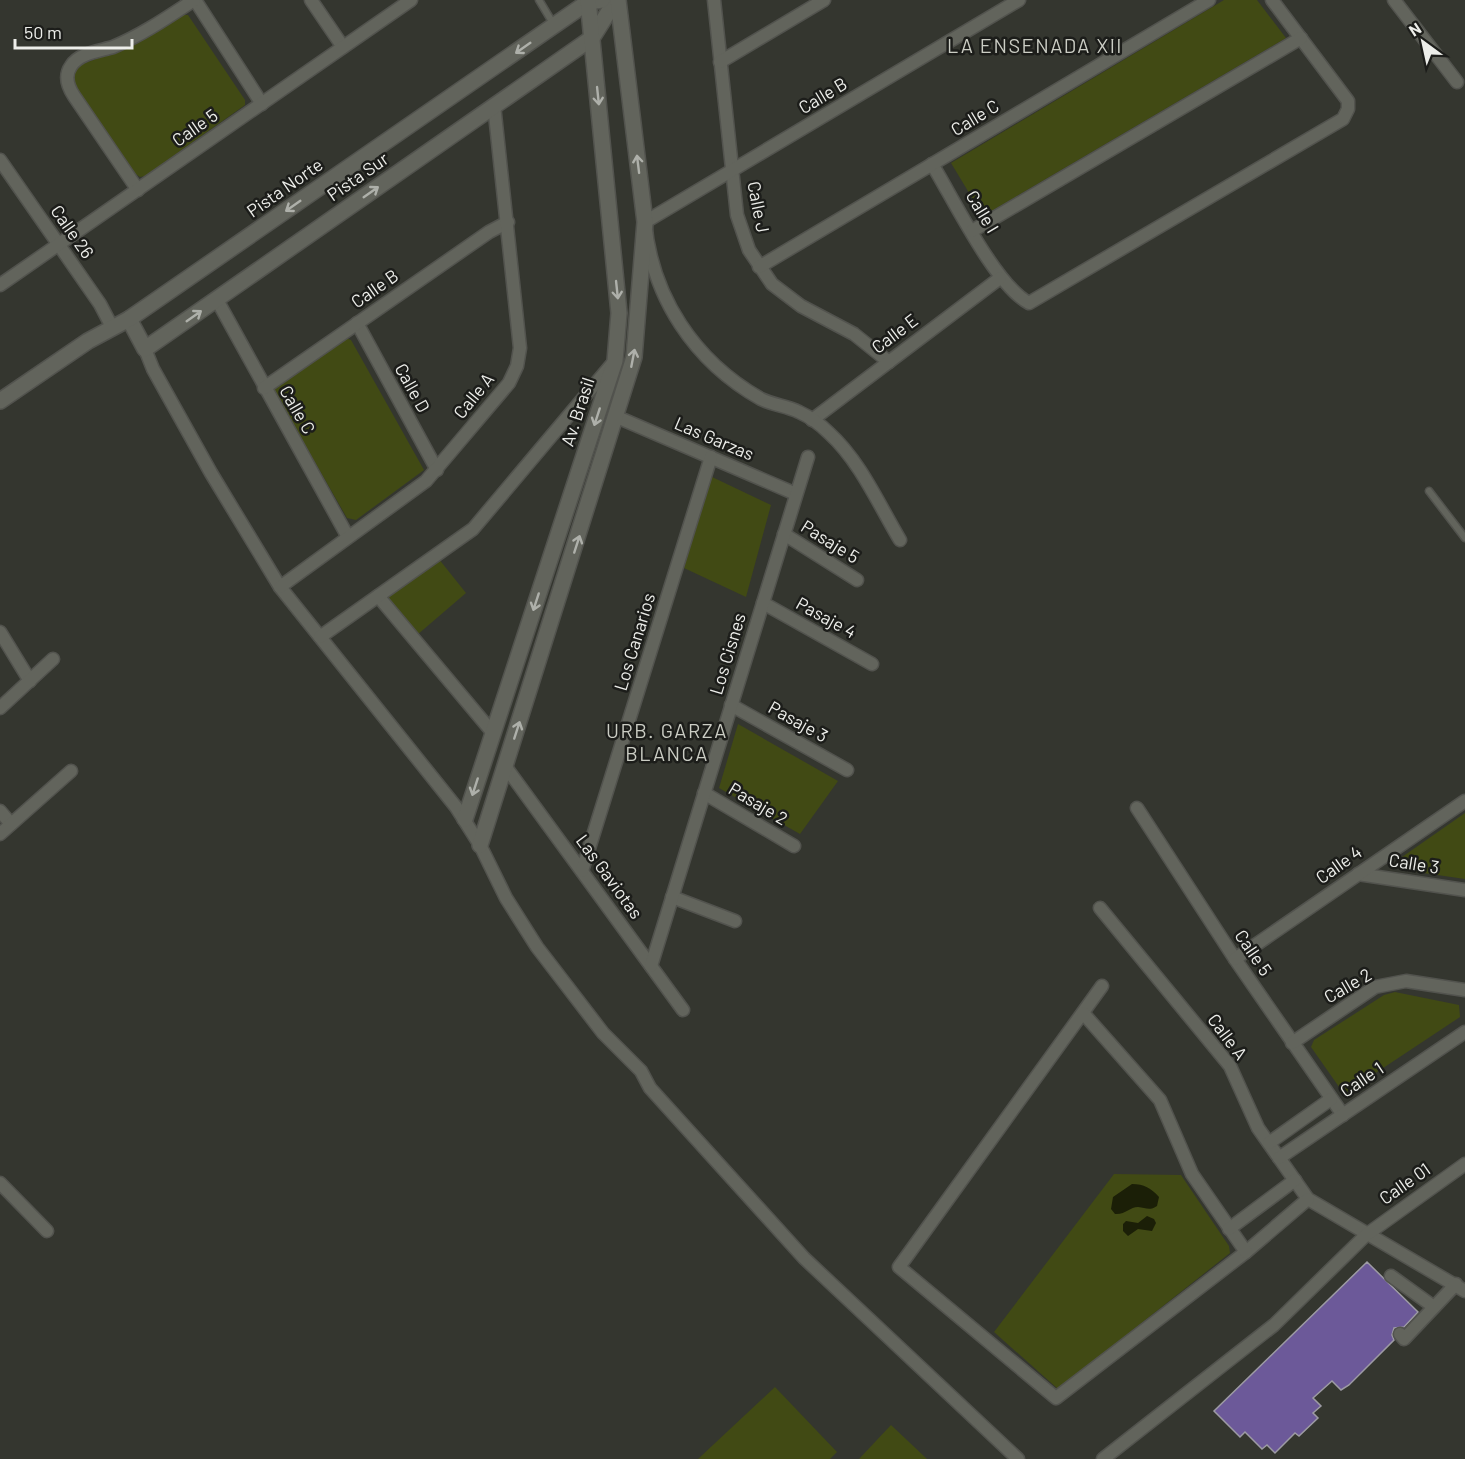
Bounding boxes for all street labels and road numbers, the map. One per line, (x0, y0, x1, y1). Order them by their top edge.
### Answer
street label: Calle B (794, 72, 851, 118)
street label: Calle C (946, 94, 1003, 140)
street label: Calle 5 (167, 104, 222, 151)
street label: Pista Sur (322, 147, 393, 205)
street label: Pista Norte (242, 153, 327, 221)
street label: Calle J (743, 179, 775, 234)
street label: Calle I (962, 186, 1004, 237)
street label: Calle 26 (46, 200, 99, 262)
street label: Calle B (347, 264, 402, 312)
street label: Calle E (867, 309, 922, 358)
street label: Calle D (391, 359, 435, 416)
street label: Calle A (448, 368, 498, 423)
street label: Av. Brasil (556, 374, 599, 449)
street label: Calle C (275, 381, 320, 438)
street label: Las Garzas (671, 411, 757, 465)
street label: Pasaje 5 (797, 515, 864, 568)
street label: Los Canarios (609, 590, 659, 693)
street label: Pasaje 4 (793, 592, 860, 643)
street label: Los Cisnes (704, 610, 750, 697)
street label: Pasaje 3 (765, 696, 832, 746)
street label: Pasaje 2 (725, 777, 792, 829)
street label: Las Gaviotas (572, 830, 648, 923)
street label: Calle 4 (1311, 840, 1366, 888)
street label: Calle 3 (1387, 848, 1441, 878)
street label: Calle 5 (1231, 925, 1277, 980)
street label: Calle 2 (1320, 963, 1375, 1007)
street label: Calle A (1203, 1009, 1252, 1064)
street label: Calle 1 (1335, 1057, 1387, 1102)
street label: Calle 01 (1375, 1158, 1434, 1209)

